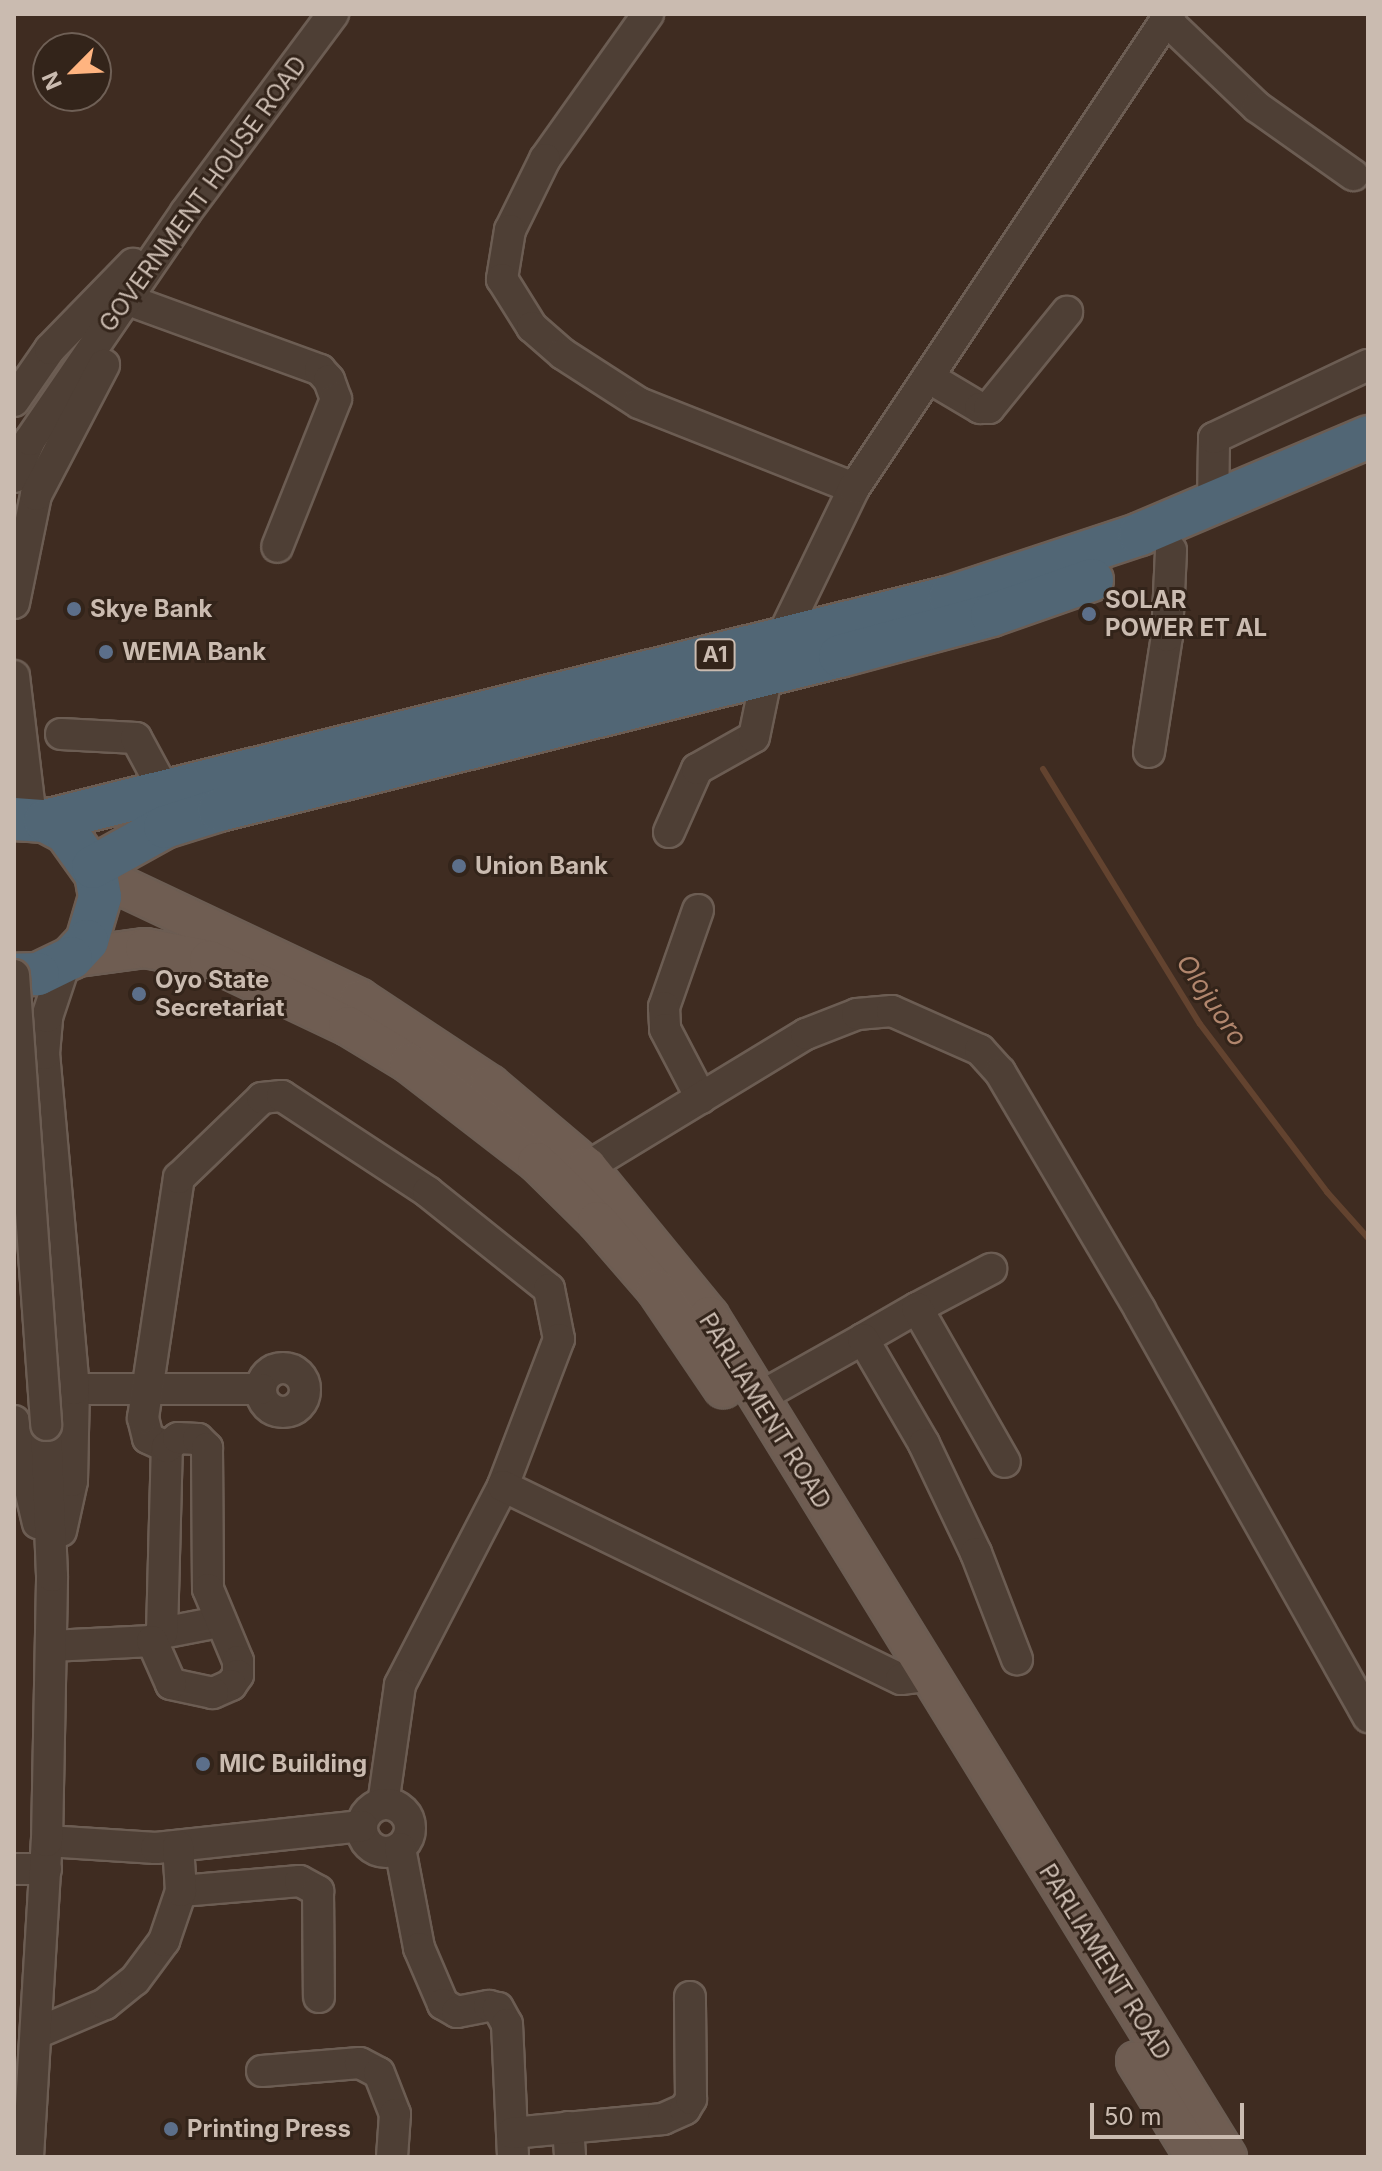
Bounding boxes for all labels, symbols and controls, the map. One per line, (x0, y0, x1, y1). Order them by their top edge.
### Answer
north arrow (32, 32, 112, 112)
street label: GOVERNMENT HOUSE ROAD (93, 50, 313, 338)
text: N (37, 68, 67, 94)
place label: SOLAR POWER ET AL (1105, 586, 1267, 642)
place label: Skye Bank (90, 595, 212, 623)
marker: Skye Bank (65, 600, 83, 618)
marker: SOLAR POWER ET AL (1080, 605, 1098, 623)
road number: A1 (693, 637, 737, 673)
place label: WEMA Bank (122, 638, 266, 666)
marker: WEMA Bank (97, 643, 115, 661)
place label: Union Bank (475, 852, 608, 880)
marker: Union Bank (450, 857, 468, 875)
water label: Olojuoro (1170, 948, 1254, 1052)
place label: Oyo State Secretariat (155, 966, 285, 1022)
marker: Oyo State Secretariat (130, 985, 148, 1003)
street label: PARLIAMENT ROAD (693, 1308, 837, 1514)
place label: MIC Building (219, 1750, 367, 1778)
marker: MIC Building (194, 1755, 212, 1773)
street label: PARLIAMENT ROAD (1033, 1859, 1177, 2065)
scale bar (1094, 2087, 1248, 2137)
text: 50 m (1104, 2102, 1162, 2131)
place label: Printing Press (187, 2115, 351, 2143)
marker: Printing Press (162, 2120, 180, 2138)

